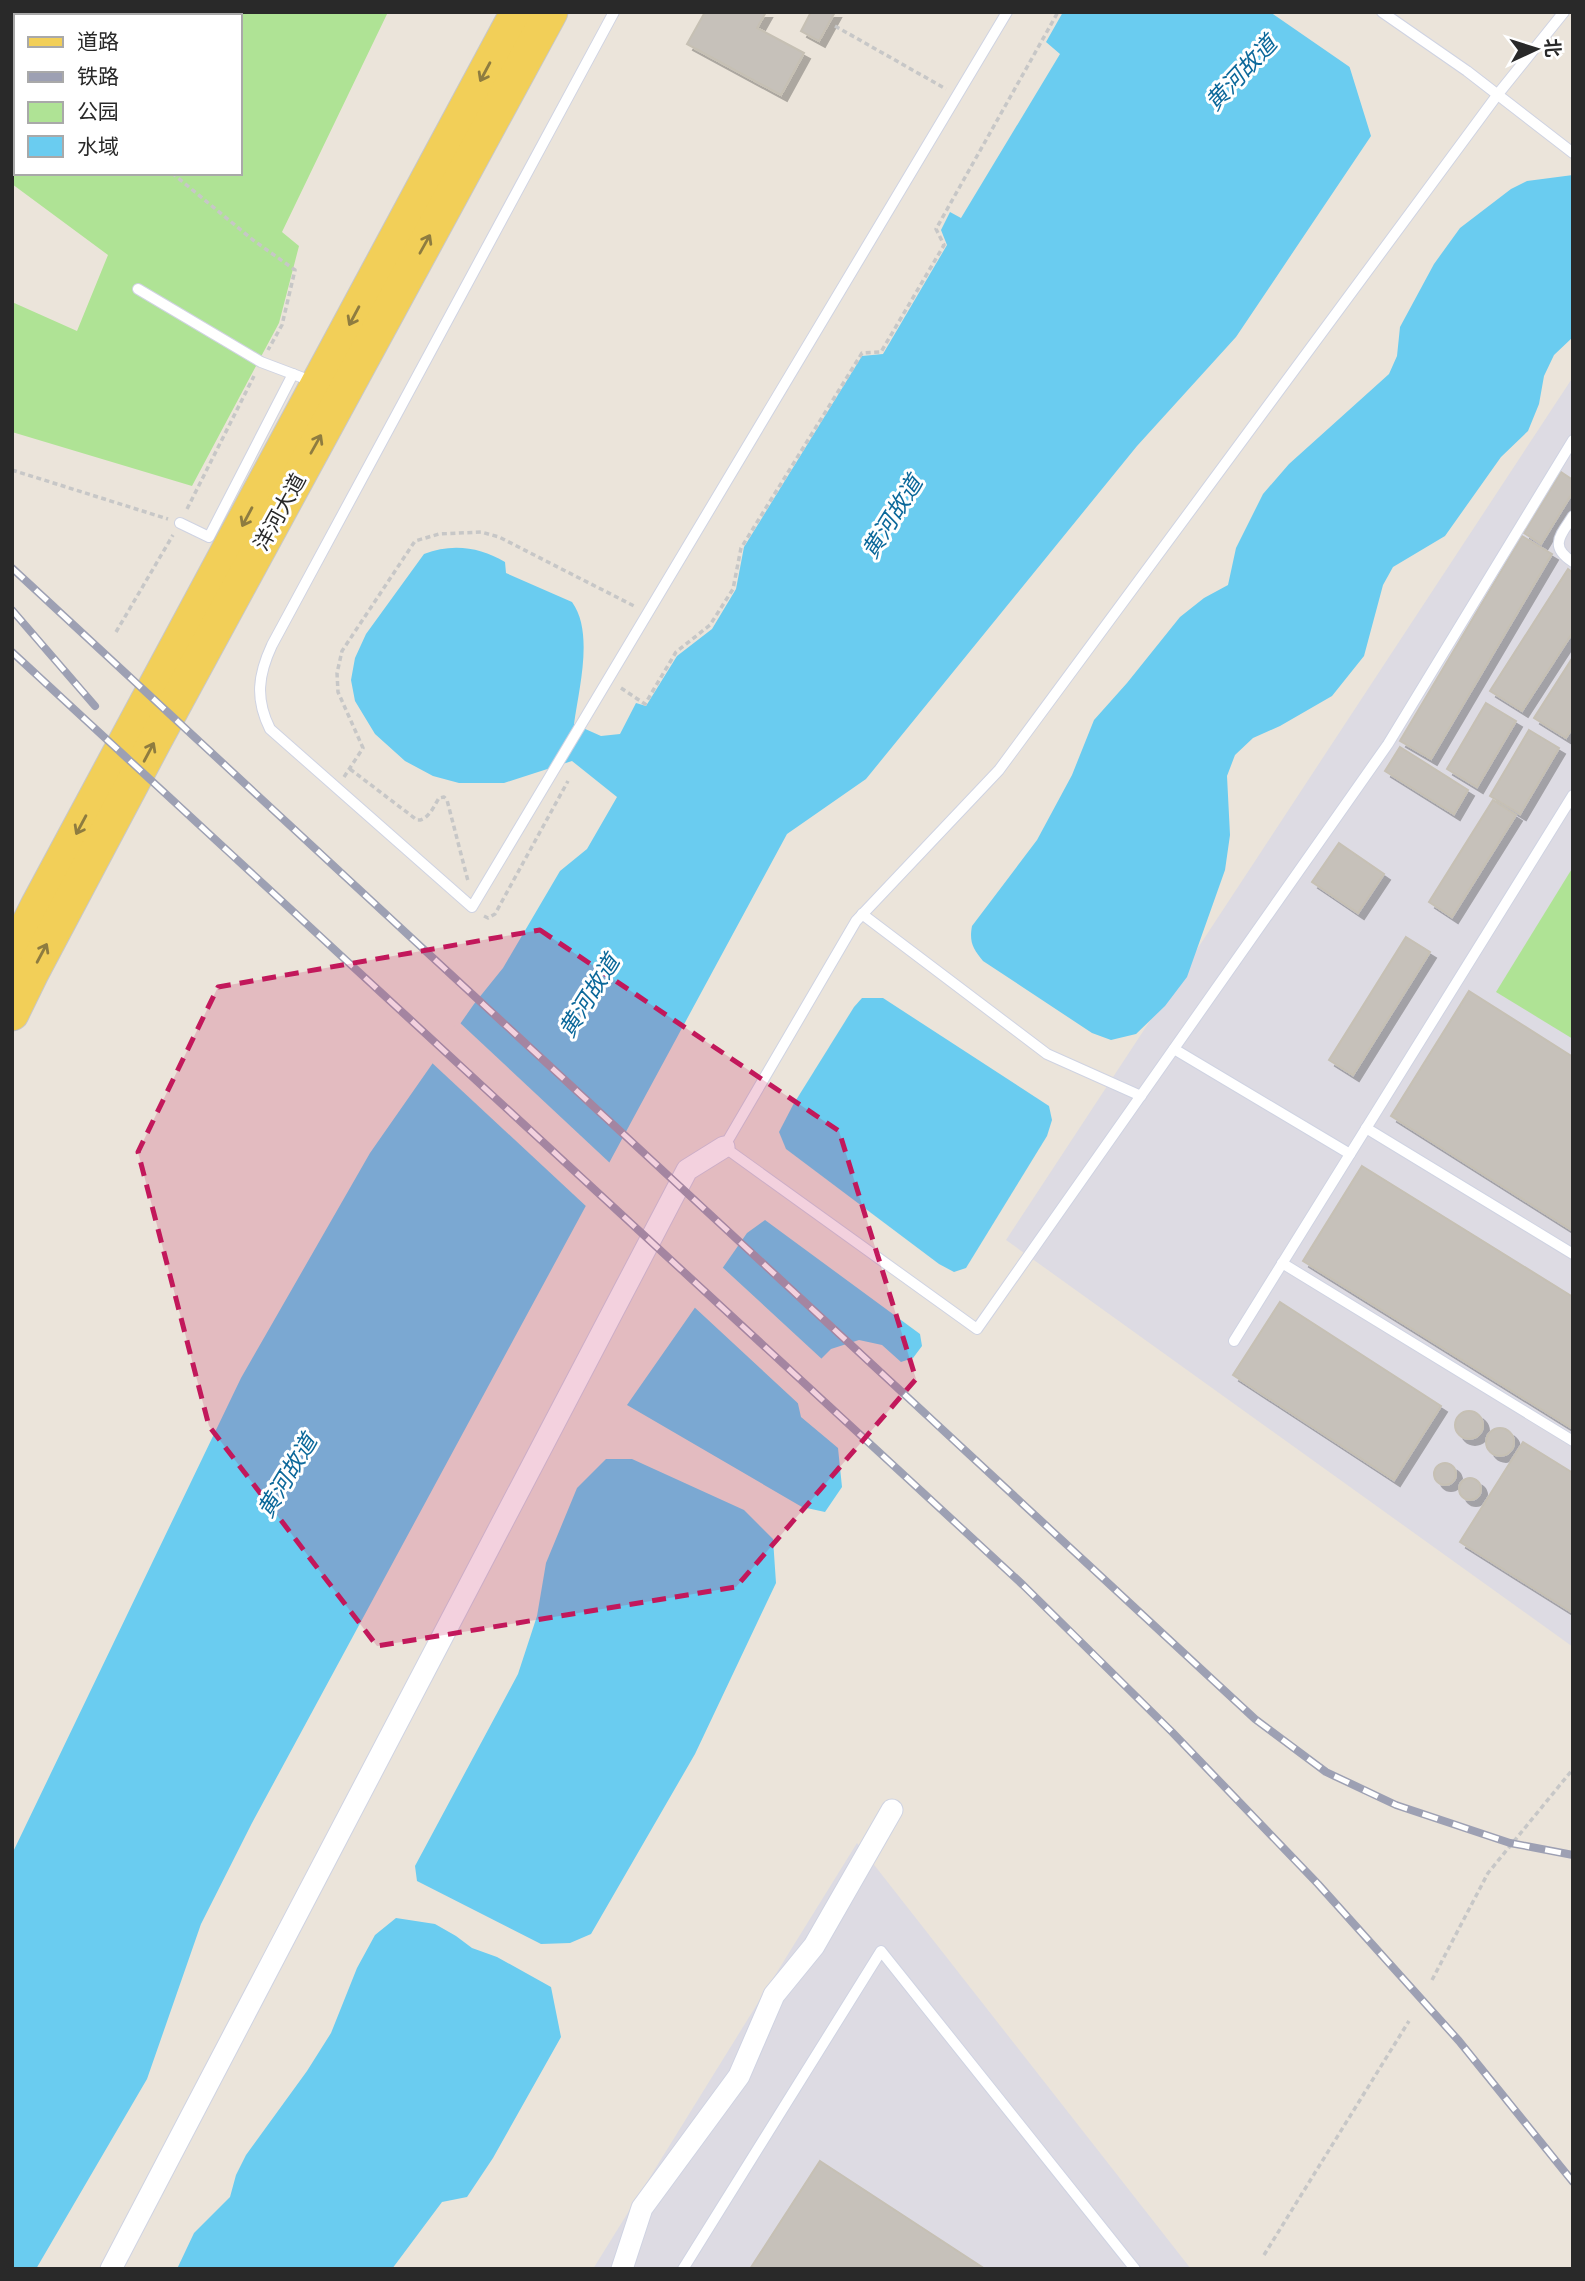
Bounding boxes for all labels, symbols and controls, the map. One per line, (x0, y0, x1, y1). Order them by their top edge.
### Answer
legend (14, 14, 242, 175)
north arrow (1501, 14, 1571, 84)
water label: 黄河故道 (1197, 26, 1285, 117)
text: 道路 (77, 27, 119, 55)
text: 北 (1539, 37, 1567, 58)
text: 铁路 (77, 62, 119, 90)
one-way arrow (477, 62, 491, 82)
text: 公园 (77, 97, 119, 125)
text: 水域 (77, 132, 119, 160)
one-way arrow (418, 235, 432, 255)
one-way arrow (347, 305, 360, 326)
one-way arrow (310, 435, 324, 455)
water label: 黄河故道 (853, 466, 931, 564)
street label: 洋河大道 (247, 468, 312, 555)
one-way arrow (240, 506, 253, 527)
one-way arrow (143, 742, 157, 763)
one-way arrow (74, 814, 87, 835)
one-way arrow (36, 943, 50, 963)
water label: 黄河故道 (550, 945, 628, 1043)
water label: 黄河故道 (249, 1425, 325, 1523)

